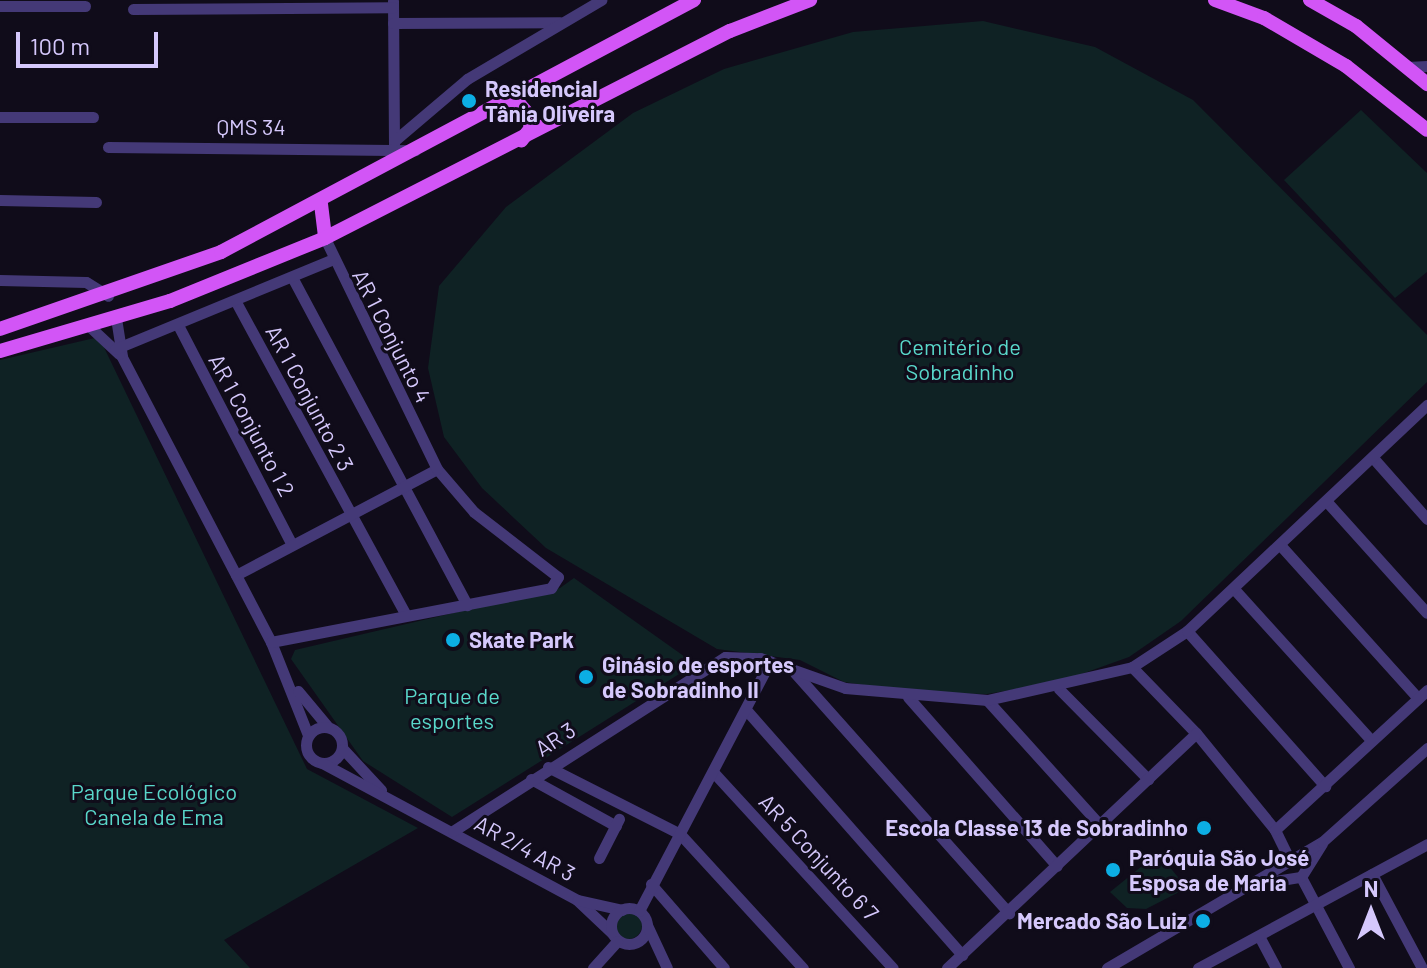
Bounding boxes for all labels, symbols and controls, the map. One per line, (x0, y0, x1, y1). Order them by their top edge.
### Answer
scale bar (20, 16, 162, 66)
text: 100 m (30, 31, 90, 60)
place label: Residencial Tânia Oliveira (485, 75, 615, 126)
marker: Residencial Tânia Oliveira (460, 92, 478, 110)
street label: QMS 34 (216, 114, 286, 140)
street label: AR 1 Conjunto 4 (347, 265, 437, 407)
street label: AR 1 Conjunto 2 3 (261, 321, 359, 475)
park label: Cemitério de Sobradinho (899, 333, 1021, 384)
street label: AR 1 Conjunto 1 2 (203, 349, 301, 501)
place label: Skate Park (469, 627, 574, 653)
marker: Skate Park (444, 631, 462, 649)
place label: Ginásio de esportes de Sobradinho II (602, 651, 794, 702)
marker: Ginásio de esportes de Sobradinho II (577, 668, 595, 686)
park label: Parque de esportes (404, 682, 500, 734)
street label: AR 3 (530, 716, 580, 762)
park label: Parque Ecológico Canela de Ema (71, 778, 237, 830)
street label: AR 5 Conjunto 6 7 (754, 788, 884, 926)
street label: AR 2/4 AR 3 (470, 810, 580, 886)
place label: Escola Classe 13 de Sobradinho (885, 815, 1188, 841)
marker: Escola Classe 13 de Sobradinho (1195, 819, 1213, 837)
place label: Paróquia São José Esposa de Maria (1129, 844, 1309, 896)
marker: Paróquia São José Esposa de Maria (1104, 861, 1122, 879)
north arrow (1331, 872, 1411, 952)
text: N (1364, 875, 1378, 901)
place label: Mercado São Luiz (1017, 908, 1187, 934)
marker: Mercado São Luiz (1194, 912, 1212, 930)

